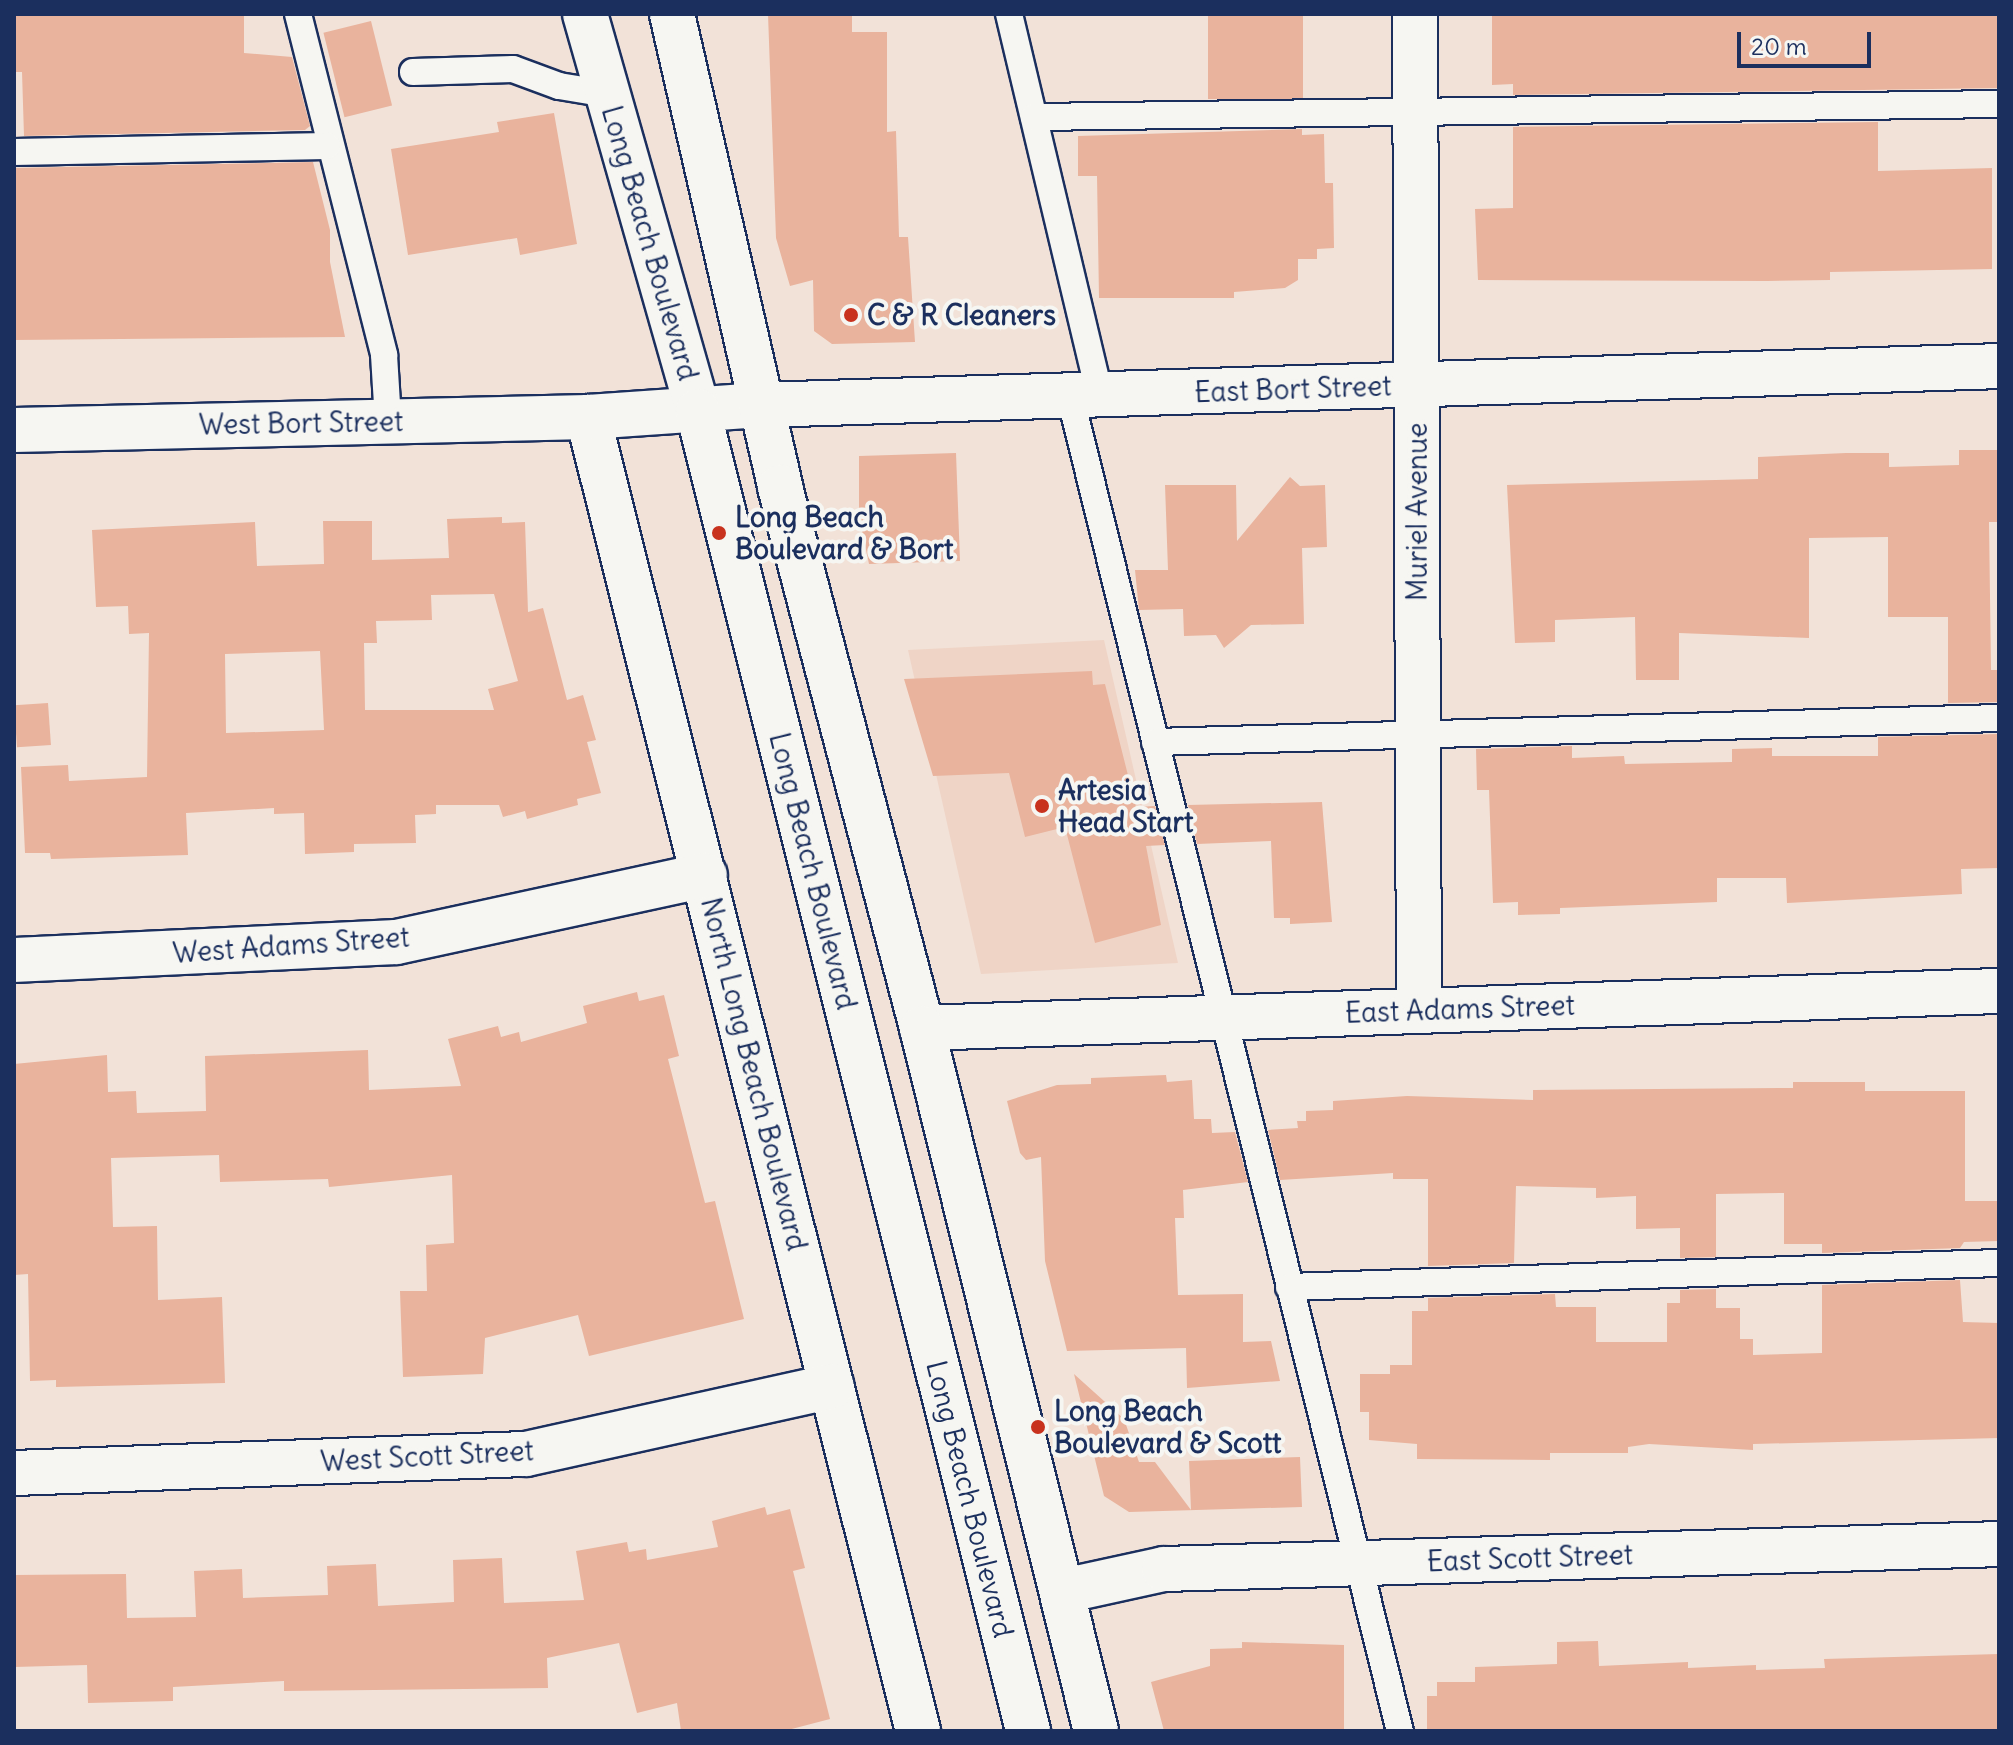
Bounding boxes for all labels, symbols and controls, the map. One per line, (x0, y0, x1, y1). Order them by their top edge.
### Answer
scale bar (1741, 16, 1875, 66)
text: 20 m (1751, 31, 1807, 61)
street label: Long Beach Boulevard (595, 102, 705, 384)
place label: C & R Cleaners (867, 298, 1056, 332)
marker: C & R Cleaners (842, 306, 860, 324)
street label: East Bort Street (1194, 369, 1392, 409)
street label: West Bort Street (198, 404, 404, 442)
street label: Muriel Avenue (1400, 423, 1434, 601)
place label: Long Beach Boulevard & Bort (735, 500, 953, 566)
marker: Long Beach Boulevard & Bort (710, 524, 728, 542)
street label: Long Beach Boulevard (762, 729, 864, 1013)
place label: Artesia Head Start (1058, 773, 1193, 839)
marker: Artesia Head Start (1033, 797, 1051, 815)
street label: North Long Beach Boulevard (694, 894, 814, 1254)
street label: West Adams Street (171, 920, 411, 970)
street label: East Adams Street (1344, 988, 1576, 1030)
street label: Long Beach Boulevard (919, 1357, 1021, 1641)
place label: Long Beach Boulevard & Scott (1054, 1394, 1282, 1460)
marker: Long Beach Boulevard & Scott (1029, 1418, 1047, 1436)
street label: West Scott Street (319, 1434, 535, 1478)
street label: East Scott Street (1426, 1538, 1634, 1578)

